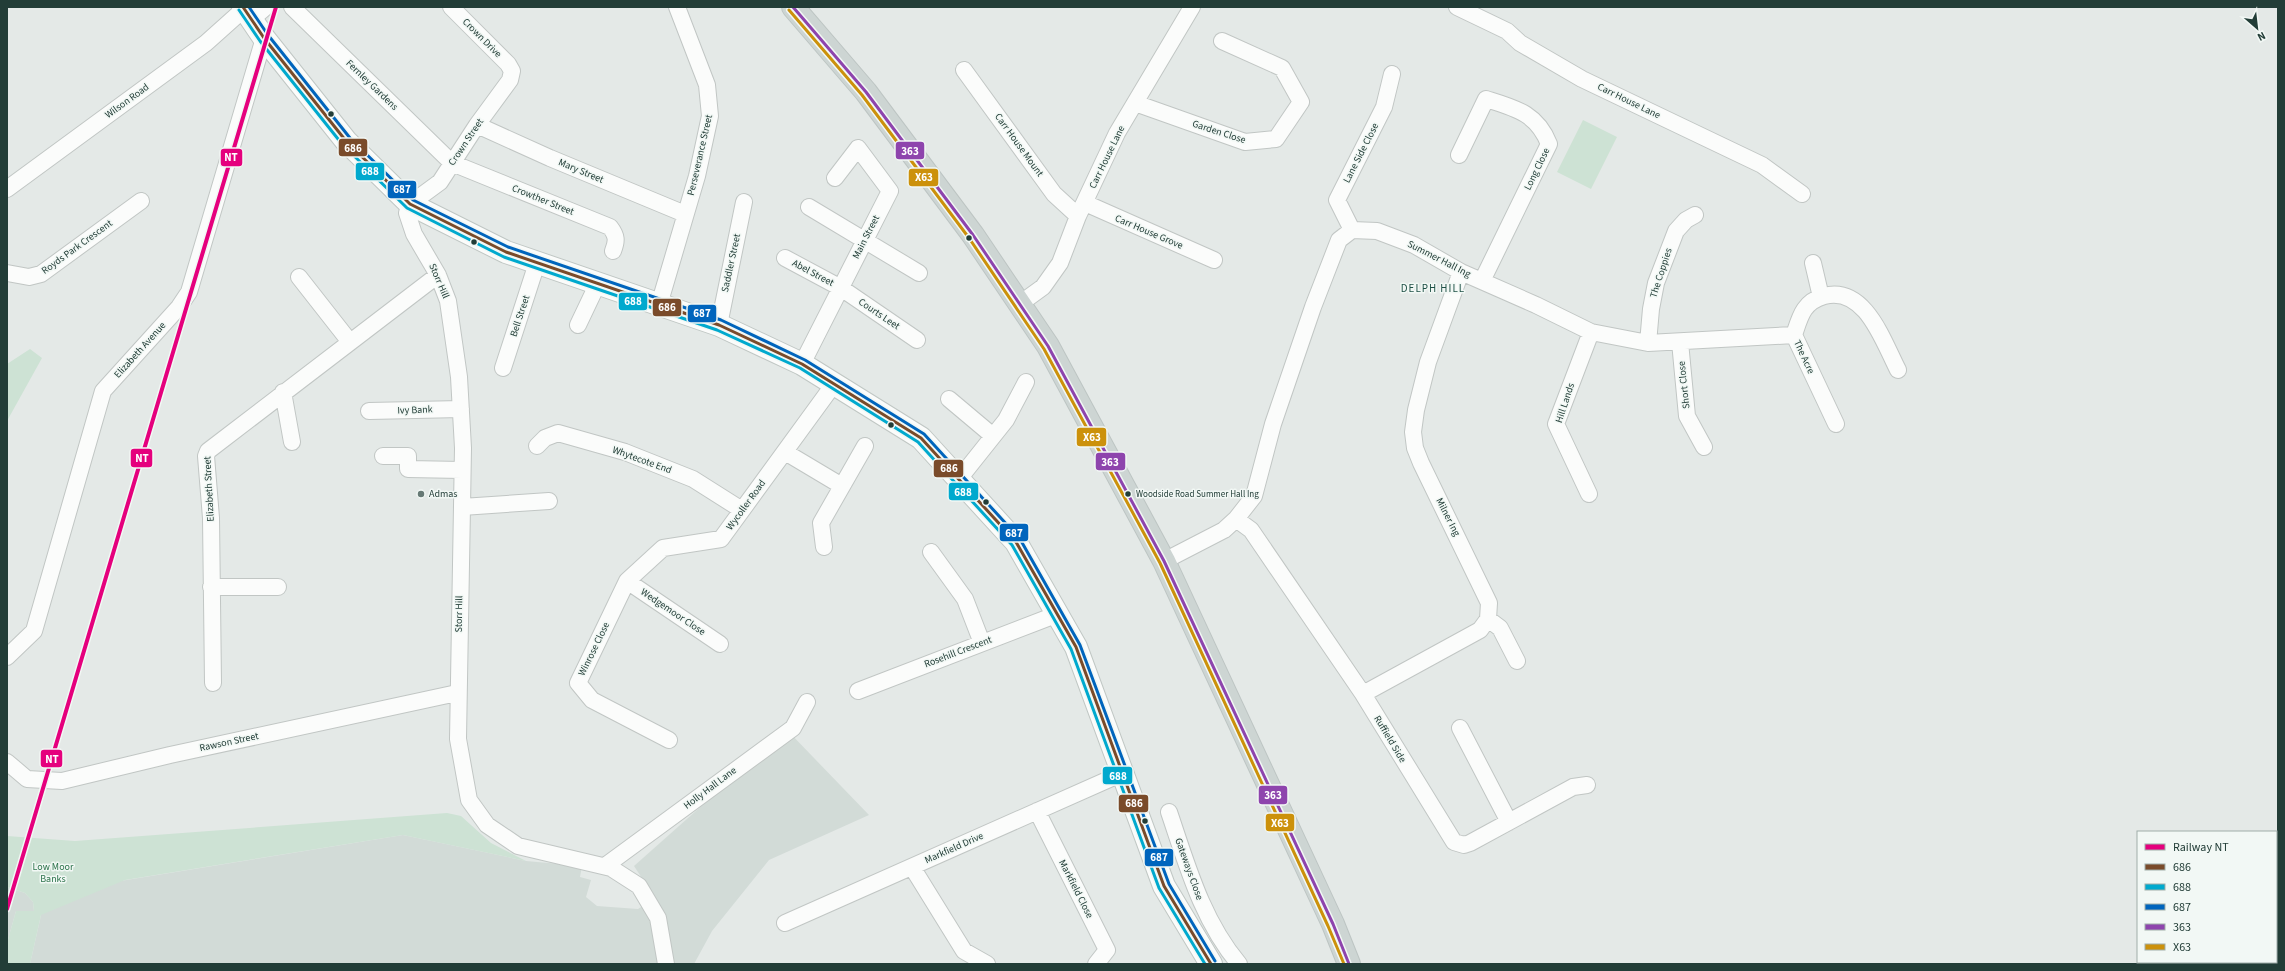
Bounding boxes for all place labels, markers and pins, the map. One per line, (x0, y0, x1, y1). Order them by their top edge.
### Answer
unlabelled marker (326, 109, 336, 119)
unlabelled marker (964, 233, 974, 243)
unlabelled marker (469, 237, 479, 247)
unlabelled marker (886, 420, 896, 430)
place label: Admas (429, 487, 458, 501)
place label: Woodside Road Summer Hall Ing (1136, 488, 1259, 501)
marker: Admas (416, 489, 426, 499)
marker: Woodside Road Summer Hall Ing (1123, 489, 1133, 499)
unlabelled marker (981, 497, 991, 507)
unlabelled marker (1140, 816, 1150, 826)

